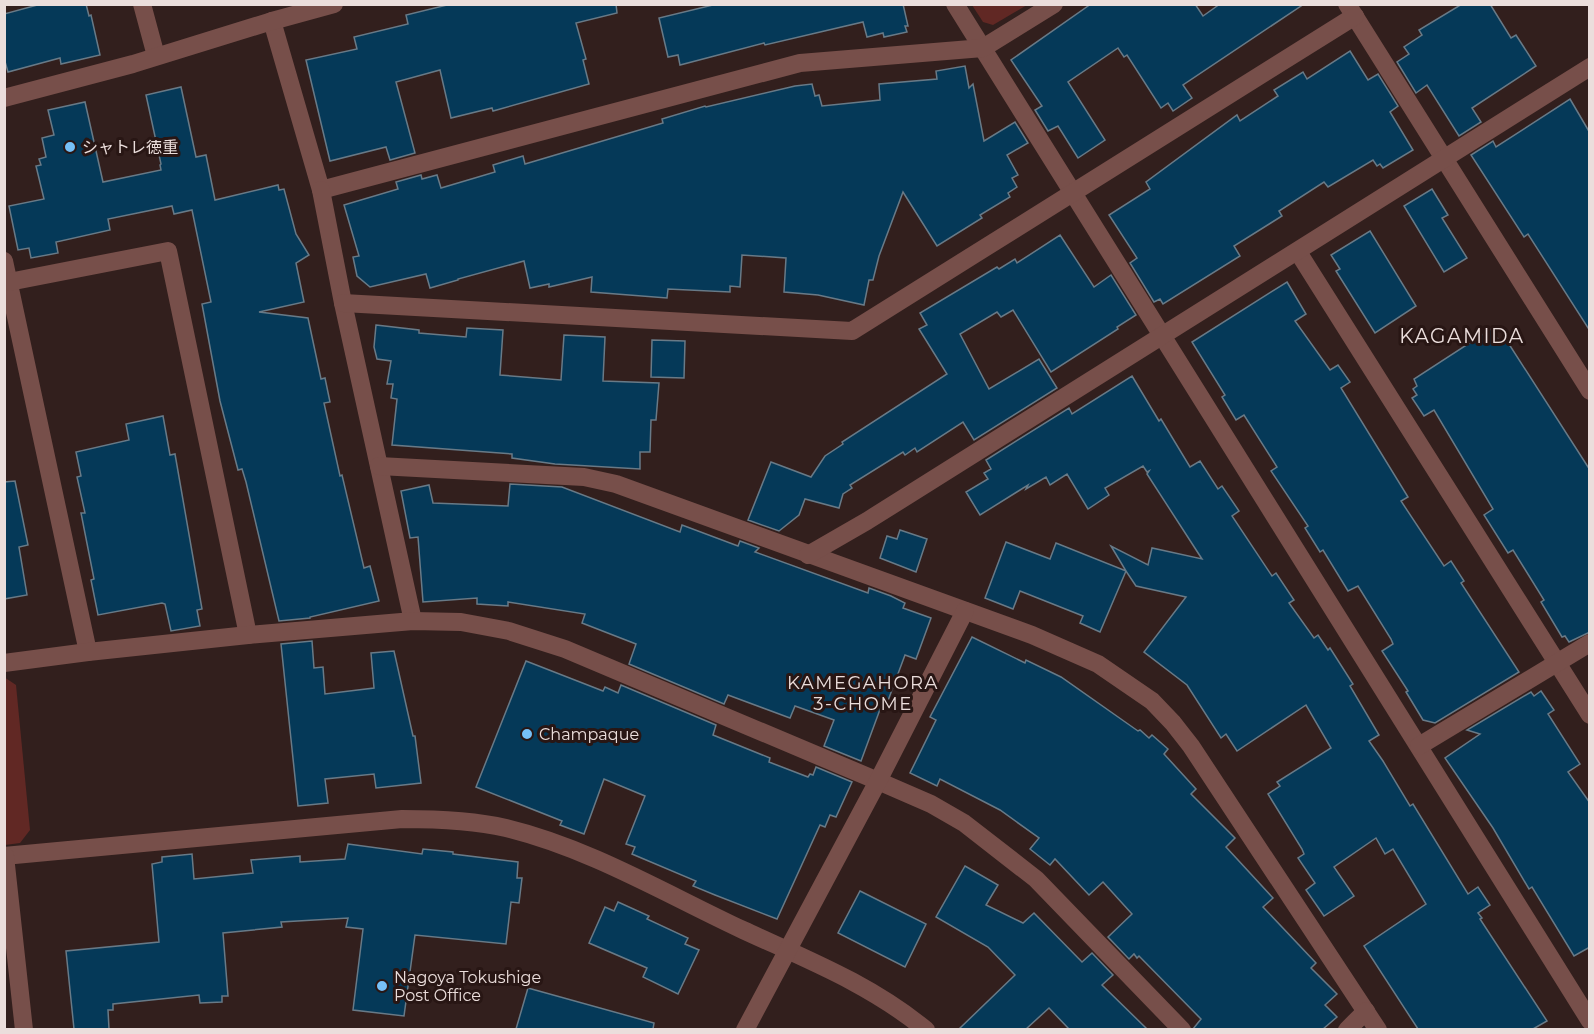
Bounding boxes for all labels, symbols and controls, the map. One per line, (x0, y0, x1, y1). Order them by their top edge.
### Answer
place label: シャトレ徳重 (82, 138, 178, 157)
marker: シャトレ徳重 (63, 140, 77, 154)
district label: KAGAMIDA (1399, 324, 1525, 348)
district label: KAMEGAHORA 3-CHOME (787, 672, 939, 715)
place label: Champaque (539, 725, 639, 744)
marker: Champaque (520, 727, 534, 741)
place label: Nagoya Tokushige Post Office (394, 968, 541, 1005)
marker: Nagoya Tokushige Post Office (375, 979, 389, 993)

